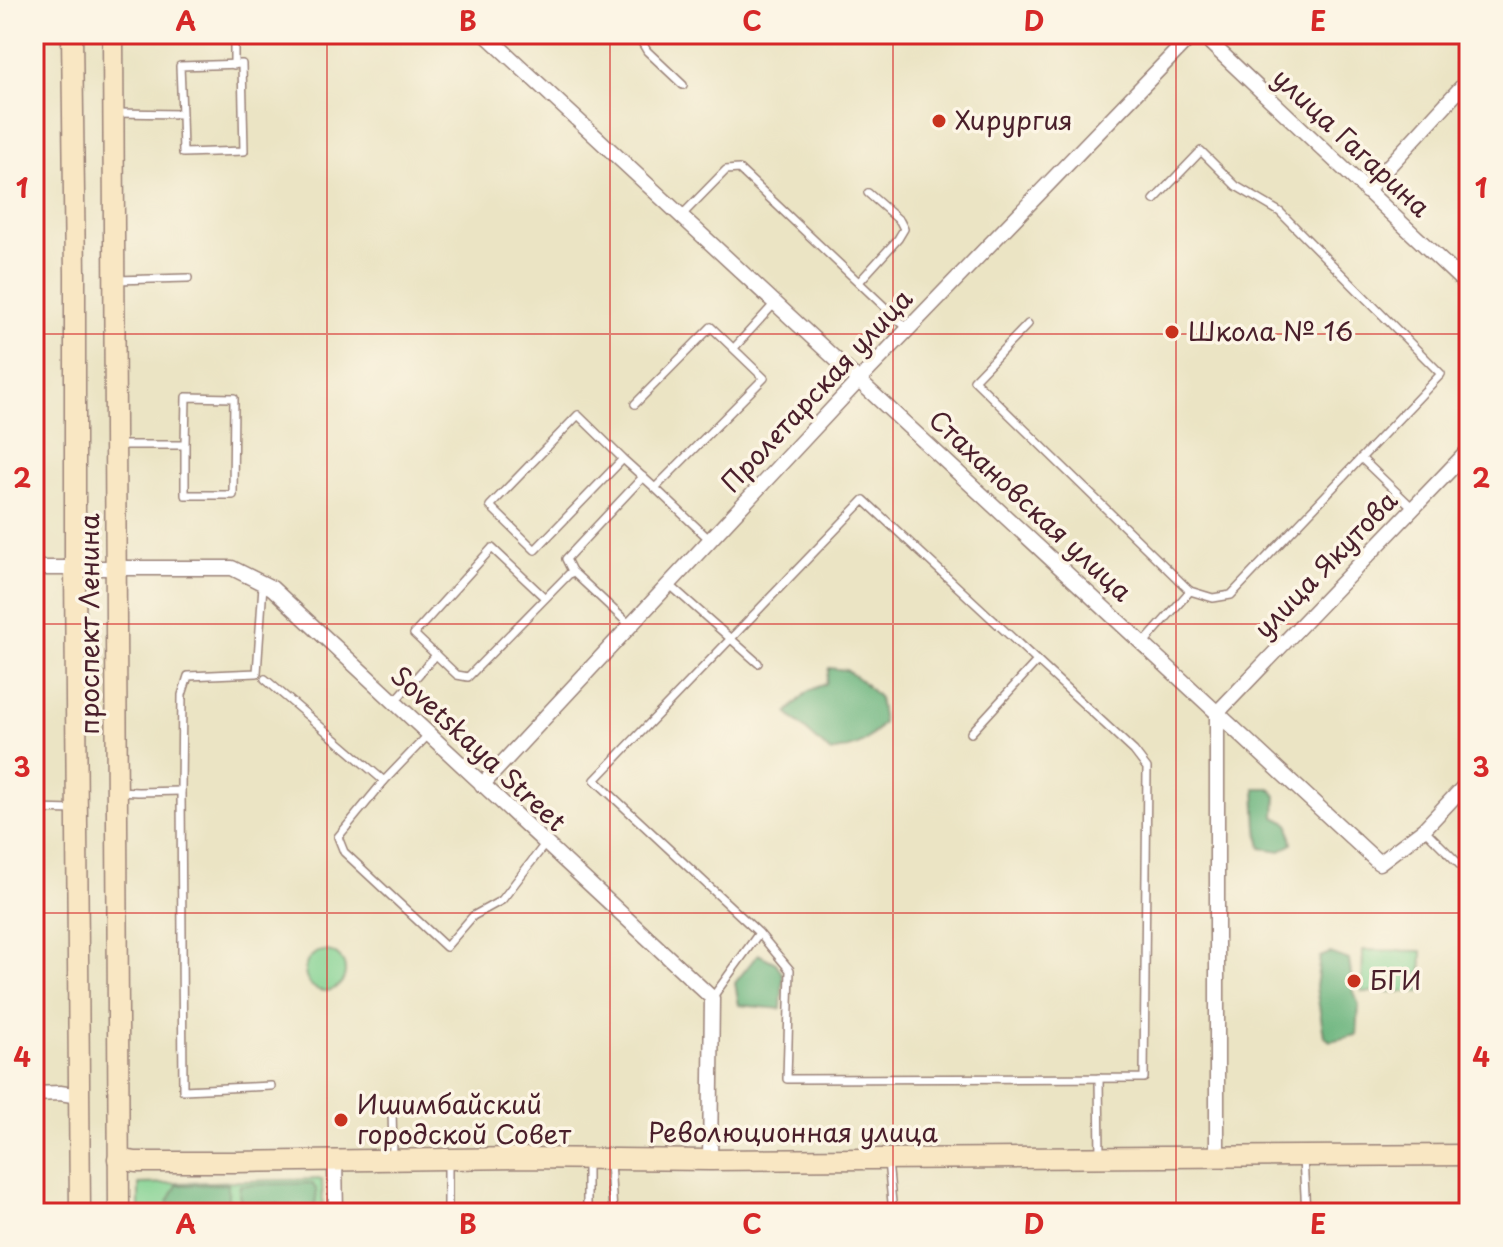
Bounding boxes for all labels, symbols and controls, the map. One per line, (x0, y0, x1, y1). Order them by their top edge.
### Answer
text: A (176, 1, 196, 40)
text: B (459, 1, 477, 40)
text: C (742, 1, 762, 40)
text: D (1024, 1, 1044, 40)
text: E (1310, 1, 1326, 40)
street label: улица Гагарина (1264, 58, 1440, 226)
place label: Хирургия (955, 100, 1073, 139)
marker: Хирургия (930, 112, 948, 130)
text: 1 (16, 168, 28, 207)
text: 1 (1475, 168, 1487, 207)
street label: Пролетарская улица (711, 279, 921, 500)
place label: Школа № 16 (1188, 311, 1353, 350)
marker: Школа № 16 (1163, 323, 1181, 341)
street label: Стахановская улица (921, 400, 1142, 610)
text: 2 (13, 458, 31, 497)
text: 2 (1472, 458, 1490, 497)
street label: улица Якутова (1244, 481, 1406, 647)
street label: проспект Ленина (69, 513, 108, 735)
street label: Sovetskaya Street (382, 656, 576, 840)
text: 3 (13, 747, 31, 786)
text: 3 (1472, 747, 1490, 786)
place label: БГИ (1370, 960, 1422, 999)
marker: БГИ (1345, 972, 1363, 990)
text: 4 (13, 1037, 31, 1076)
text: 4 (1472, 1037, 1490, 1076)
place label: Ишимбайский городской Совет (357, 1084, 571, 1153)
marker: Ишимбайский городской Совет (332, 1111, 350, 1129)
street label: Революционная улица (648, 1112, 938, 1151)
text: A (176, 1204, 196, 1243)
text: B (459, 1204, 477, 1243)
text: C (742, 1204, 762, 1243)
text: D (1024, 1204, 1044, 1243)
text: E (1310, 1204, 1326, 1243)

